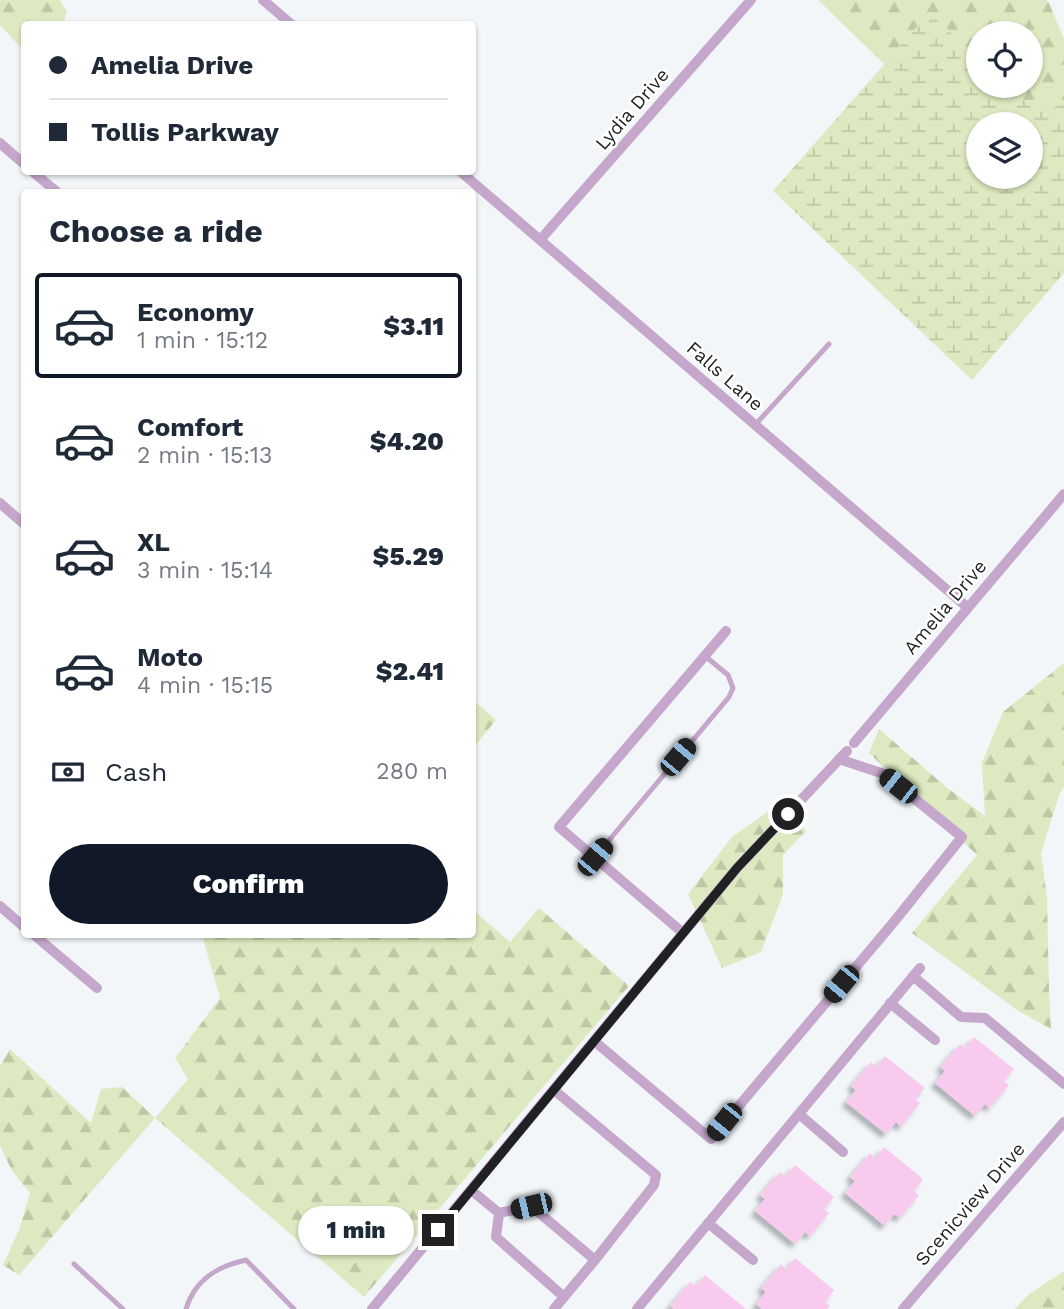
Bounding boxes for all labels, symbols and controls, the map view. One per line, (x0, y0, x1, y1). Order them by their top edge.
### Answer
map controls (966, 21, 1043, 189)
button: locate (966, 21, 1043, 98)
text: Amelia Drive (91, 50, 253, 80)
street label: Lydia Drive (590, 64, 674, 154)
button: layers (966, 112, 1043, 189)
text: Tollis Parkway (91, 117, 279, 147)
text: Choose a ride (49, 212, 263, 250)
icon: car (53, 294, 116, 357)
text: Economy (137, 297, 254, 327)
text: $3.11 (383, 311, 444, 341)
text: 1 min · 15:12 (137, 327, 268, 354)
street label: Falls Lane (682, 336, 768, 416)
icon: car (53, 409, 116, 472)
text: Comfort (137, 412, 243, 442)
text: $4.20 (370, 426, 444, 456)
text: 2 min · 15:13 (137, 442, 273, 469)
icon: car (53, 524, 116, 587)
text: XL (137, 527, 170, 557)
text: $5.29 (373, 541, 444, 571)
street label: Amelia Drive (899, 555, 991, 659)
text: 3 min · 15:14 (137, 557, 273, 584)
icon: car (53, 639, 116, 702)
text: Moto (137, 642, 203, 672)
text: $2.41 (376, 656, 444, 686)
text: 4 min · 15:15 (137, 672, 273, 699)
car (657, 734, 700, 780)
icon: cash (49, 753, 87, 791)
text: Cash (105, 757, 167, 787)
text: 280 m (376, 758, 448, 785)
car (875, 765, 922, 807)
route start (772, 798, 804, 830)
car (574, 834, 617, 880)
button: Confirm (49, 844, 448, 924)
car (820, 961, 863, 1007)
car (703, 1099, 746, 1145)
street label: Scenicview Drive (910, 1138, 1030, 1270)
car (509, 1191, 554, 1221)
callout: 1 min (298, 1206, 414, 1254)
route end (422, 1214, 454, 1246)
text: 1 min (326, 1217, 386, 1244)

